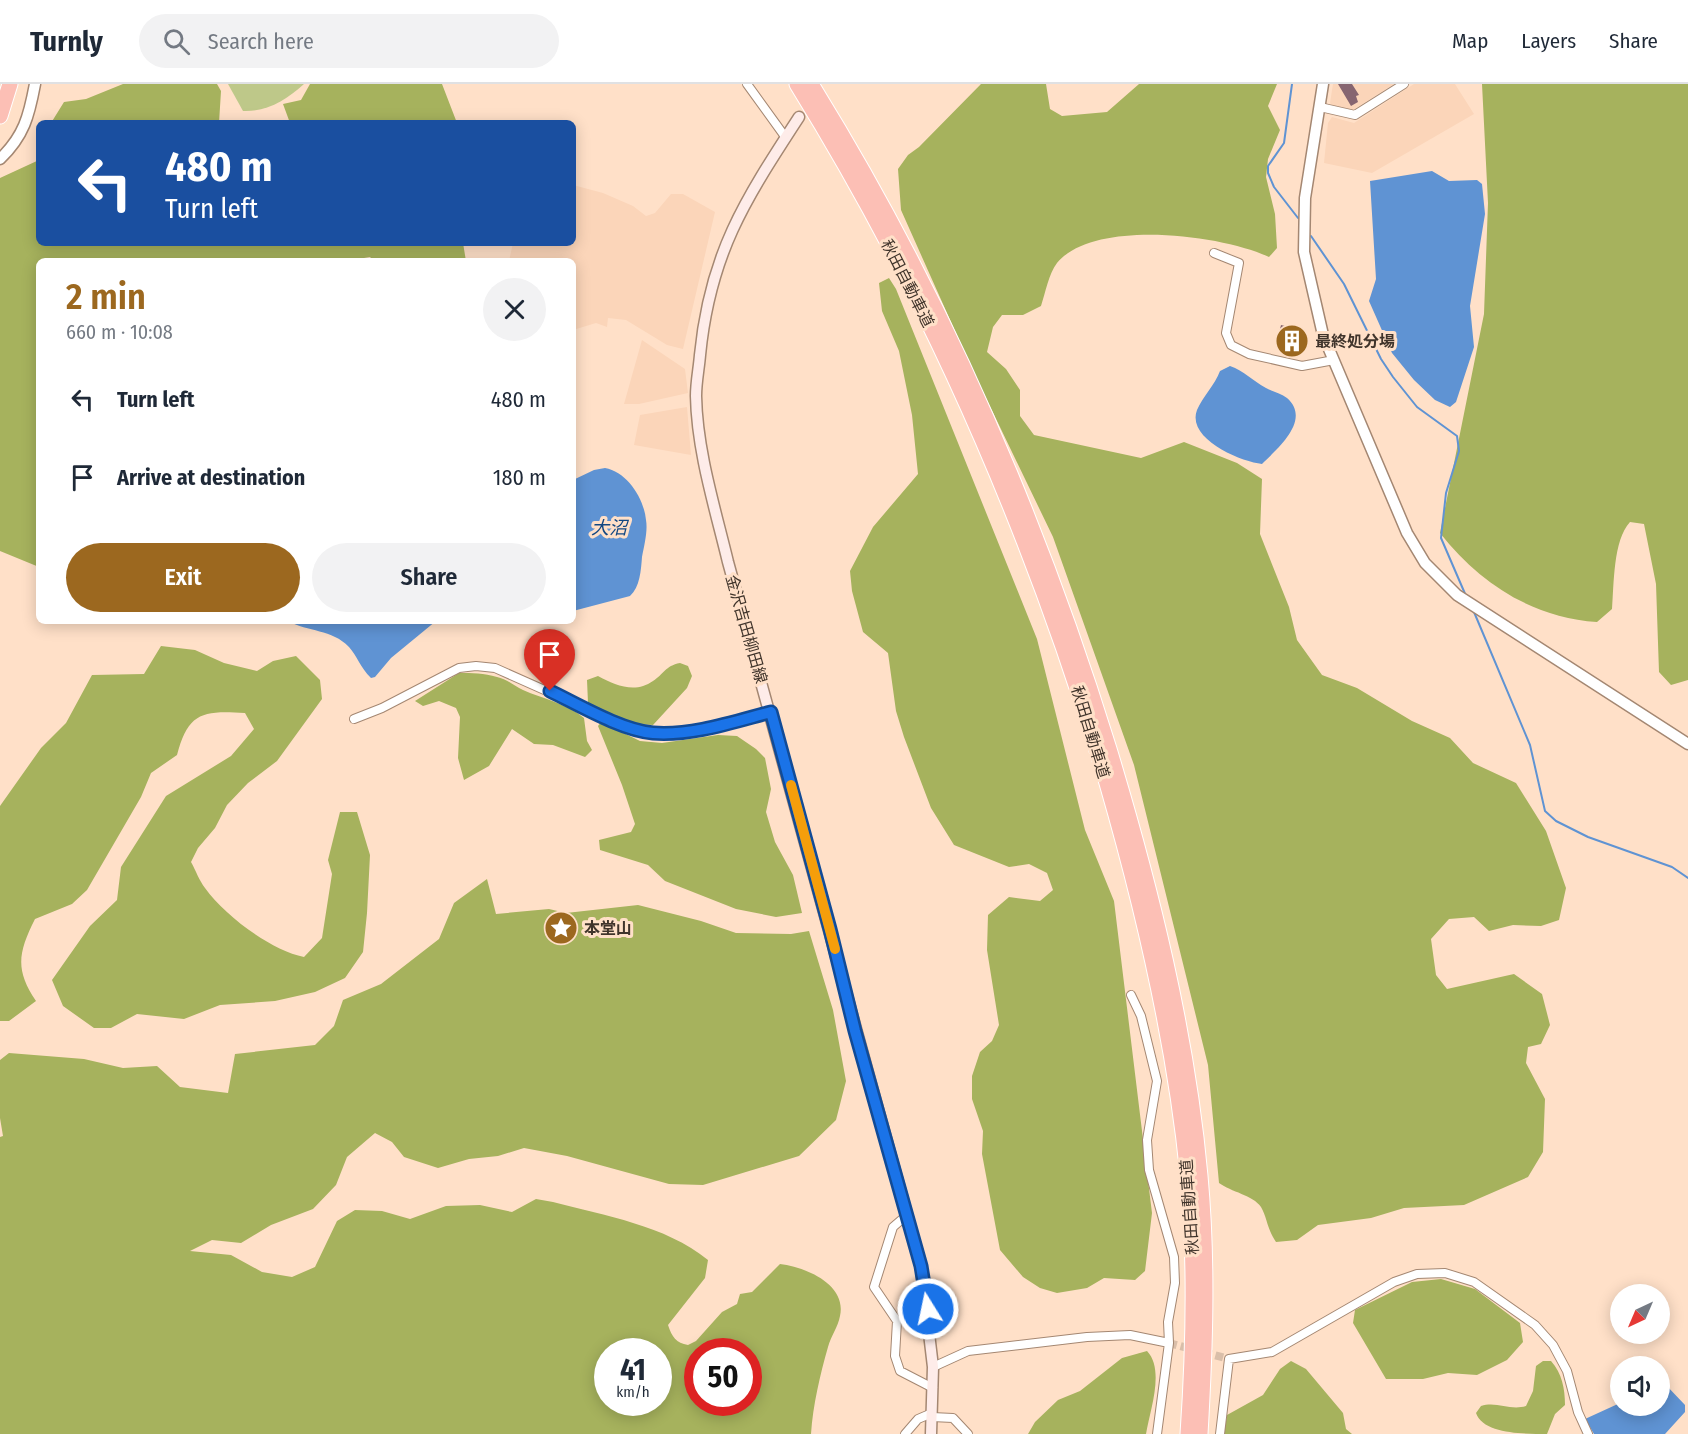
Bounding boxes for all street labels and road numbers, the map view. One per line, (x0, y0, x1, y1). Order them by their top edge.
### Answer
street label: 秋田自動車道 (877, 236, 938, 330)
street label: 金沢吉田柳田線 (722, 573, 771, 686)
street label: 秋田自動車道 (1067, 683, 1114, 781)
street label: 秋田自動車道 (1177, 1158, 1202, 1256)

